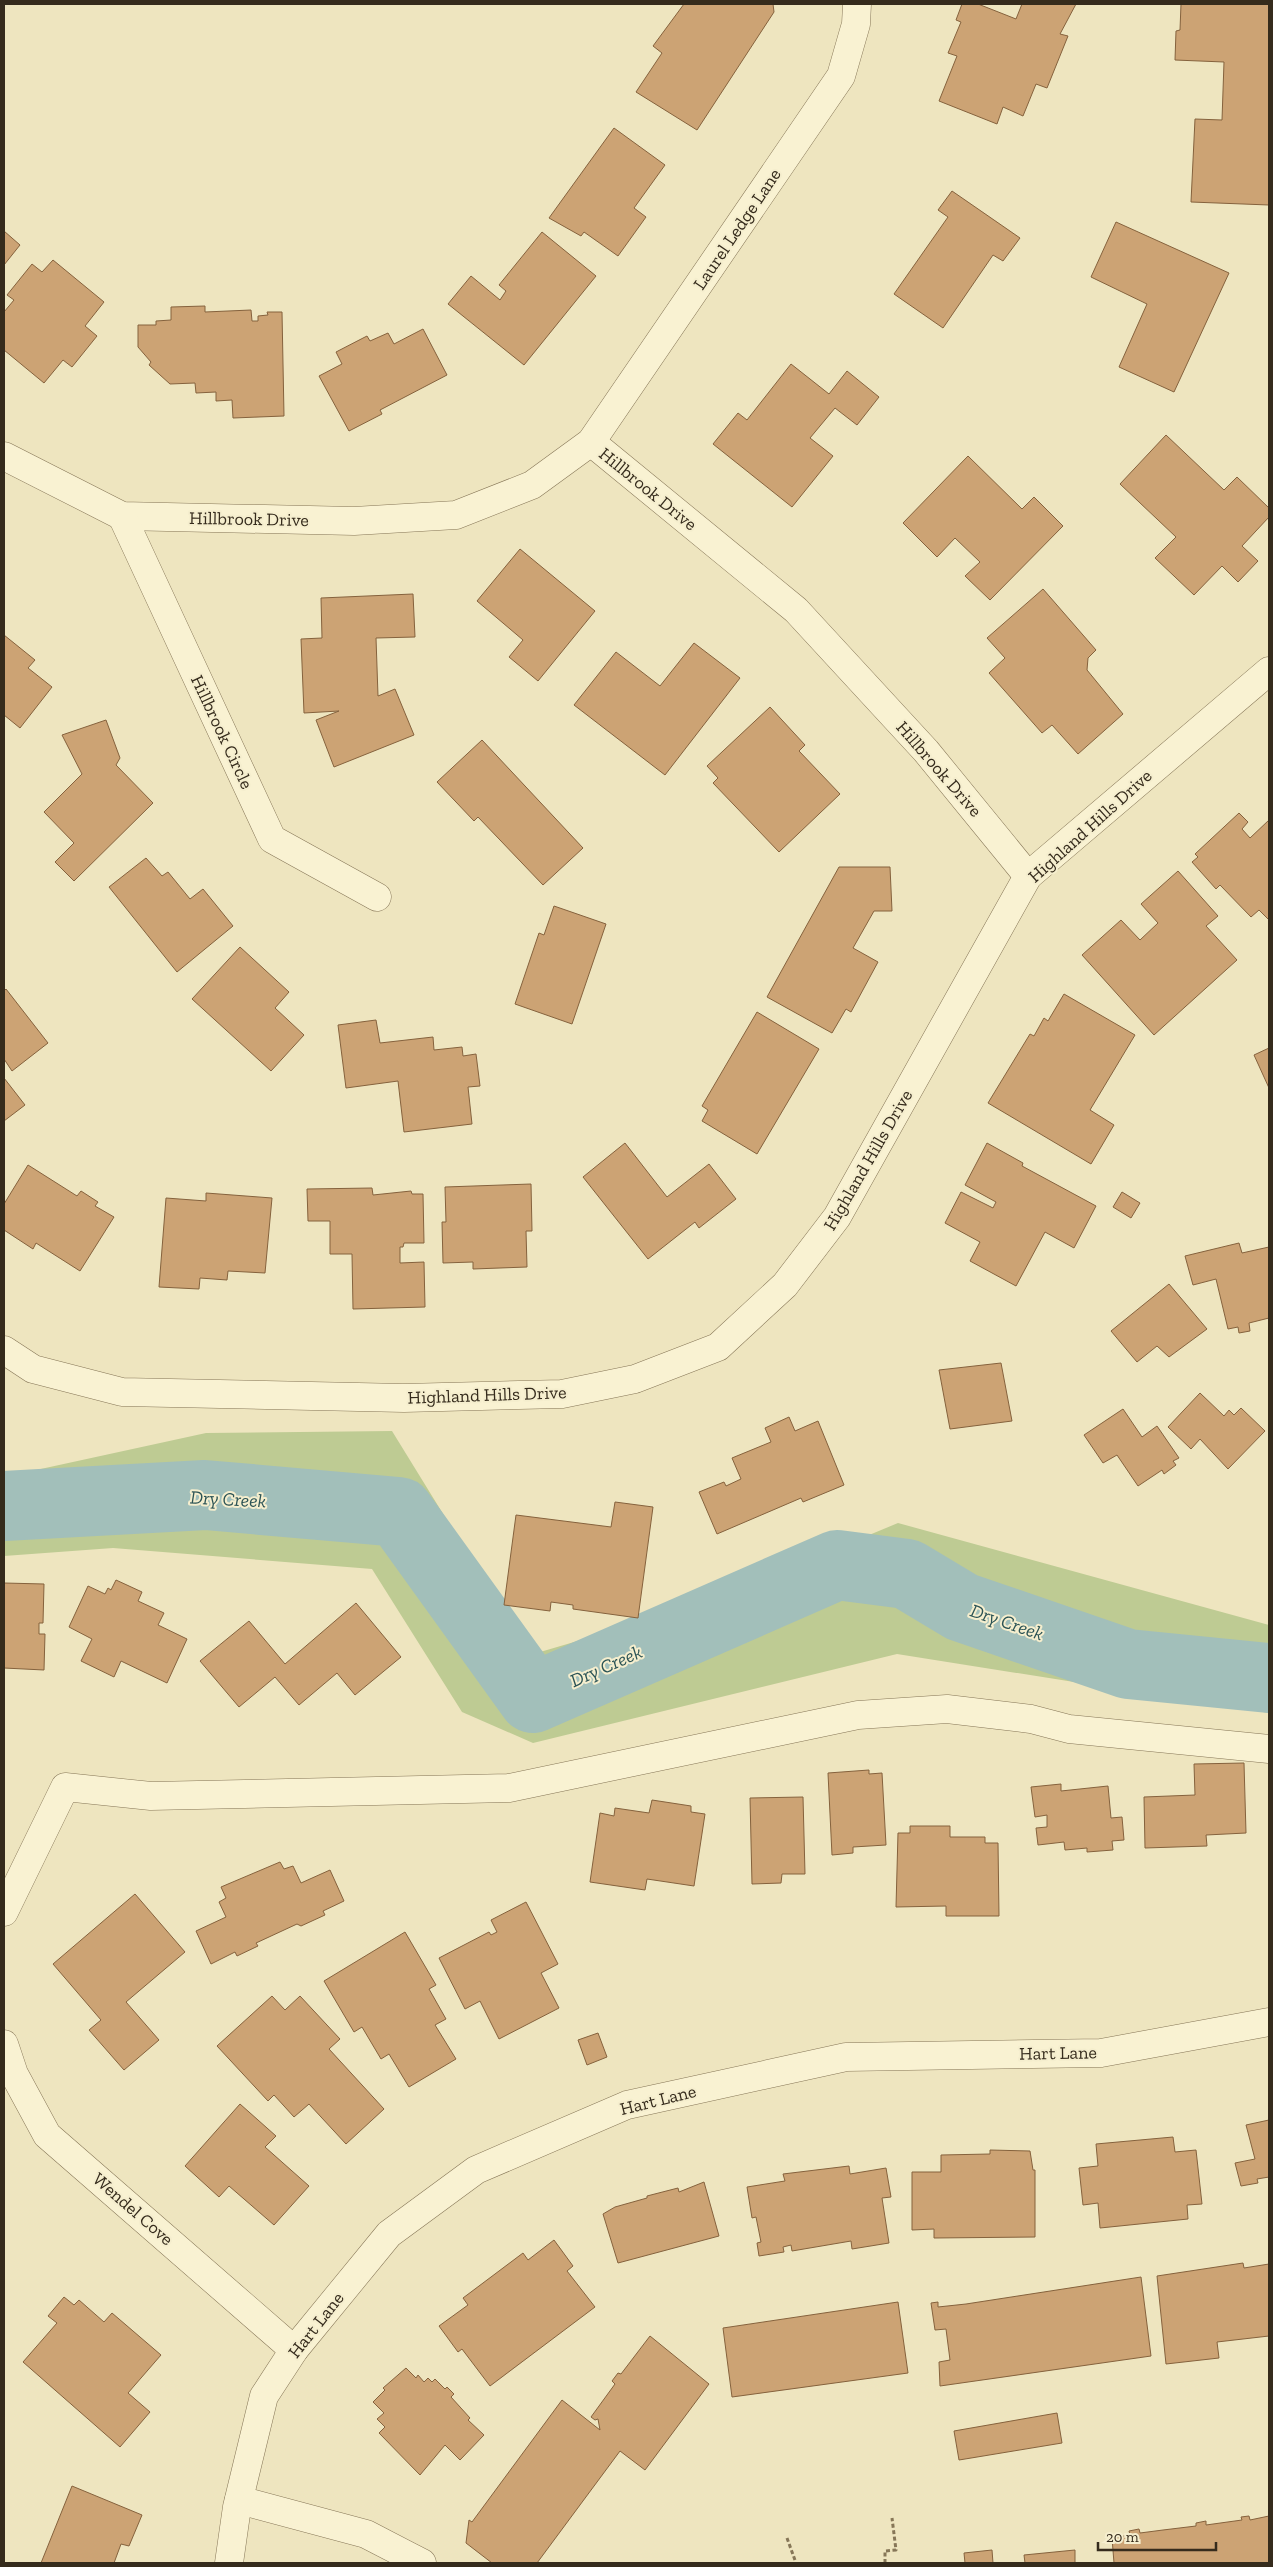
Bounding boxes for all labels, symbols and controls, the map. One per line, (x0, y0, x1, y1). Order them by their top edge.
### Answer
street label: Laurel Ledge Lane (688, 164, 786, 294)
street label: Hillbrook Drive (595, 443, 701, 535)
street label: Hillbrook Drive (189, 507, 309, 531)
street label: Hillbrook Circle (186, 672, 258, 792)
street label: Hillbrook Drive (891, 717, 987, 821)
street label: Highland Hills Drive (1024, 765, 1156, 887)
street label: Highland Hills Drive (819, 1086, 917, 1234)
street label: Highland Hills Drive (407, 1381, 567, 1409)
water label: Dry Creek (189, 1486, 267, 1512)
water label: Dry Creek (967, 1599, 1047, 1645)
water label: Dry Creek (567, 1640, 645, 1692)
street label: Hart Lane (1019, 2041, 1097, 2065)
street label: Hart Lane (618, 2080, 698, 2120)
street label: Wendel Cove (88, 2168, 178, 2250)
street label: Hart Lane (283, 2288, 349, 2362)
scale bar (1098, 2520, 1216, 2552)
text: 20 m (1106, 2528, 1139, 2546)

